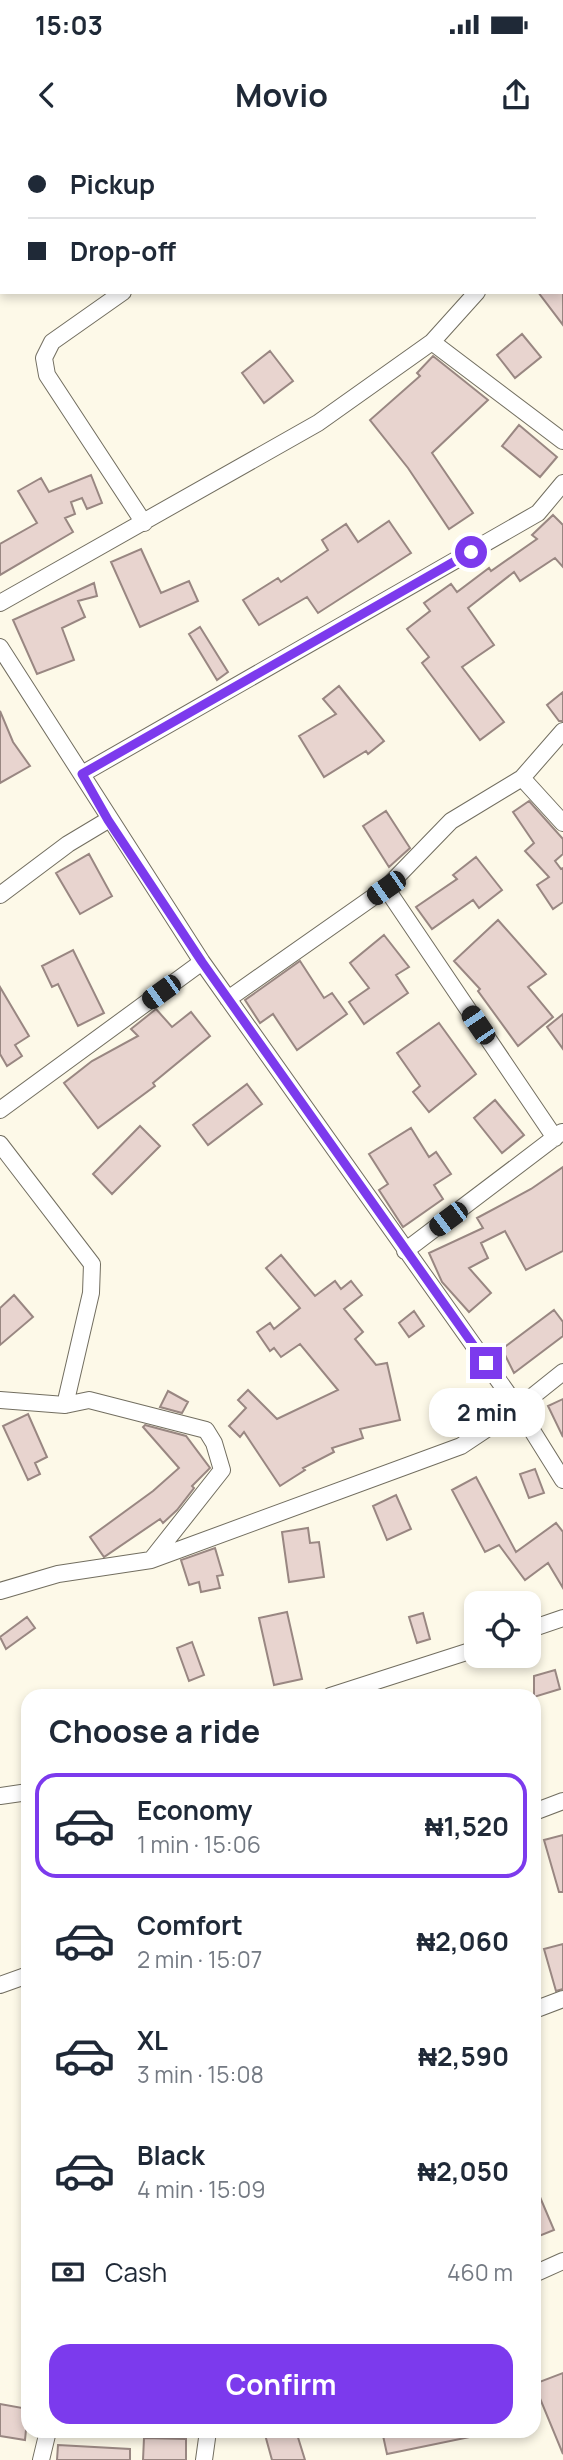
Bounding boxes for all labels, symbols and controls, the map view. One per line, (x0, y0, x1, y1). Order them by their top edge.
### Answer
text: 15:03 (35, 7, 103, 43)
text: Movio (235, 73, 328, 117)
icon: back (28, 76, 66, 114)
icon: share (497, 76, 535, 114)
text: Pickup (70, 166, 155, 202)
text: Drop-off (70, 233, 176, 269)
route start (455, 536, 487, 568)
car (363, 867, 410, 909)
car (138, 971, 185, 1013)
car (458, 1002, 499, 1048)
car (425, 1198, 472, 1240)
route end (470, 1347, 502, 1379)
callout: 2 min (428, 1388, 544, 1436)
text: 2 min (457, 1396, 517, 1428)
map controls (464, 1591, 541, 1668)
button: locate (464, 1591, 541, 1668)
text: Choose a ride (49, 1709, 260, 1753)
text: Economy (137, 1792, 252, 1828)
icon: car (53, 1794, 116, 1857)
text: ₦1,520 (425, 1808, 509, 1844)
text: 1 min · 15:06 (137, 1828, 261, 1860)
text: Comfort (137, 1907, 243, 1943)
icon: car (53, 1909, 116, 1972)
text: ₦2,060 (416, 1923, 509, 1959)
text: 2 min · 15:07 (137, 1943, 262, 1975)
text: XL (137, 2022, 168, 2058)
icon: car (53, 2024, 116, 2087)
text: ₦2,590 (418, 2038, 509, 2074)
text: 3 min · 15:08 (137, 2058, 264, 2090)
text: Black (137, 2137, 205, 2173)
icon: car (53, 2139, 116, 2202)
text: ₦2,050 (417, 2153, 509, 2189)
text: 4 min · 15:09 (137, 2173, 266, 2205)
icon: cash (49, 2253, 87, 2291)
text: Cash (105, 2254, 167, 2290)
text: 460 m (447, 2256, 513, 2288)
button: Confirm (49, 2344, 513, 2424)

